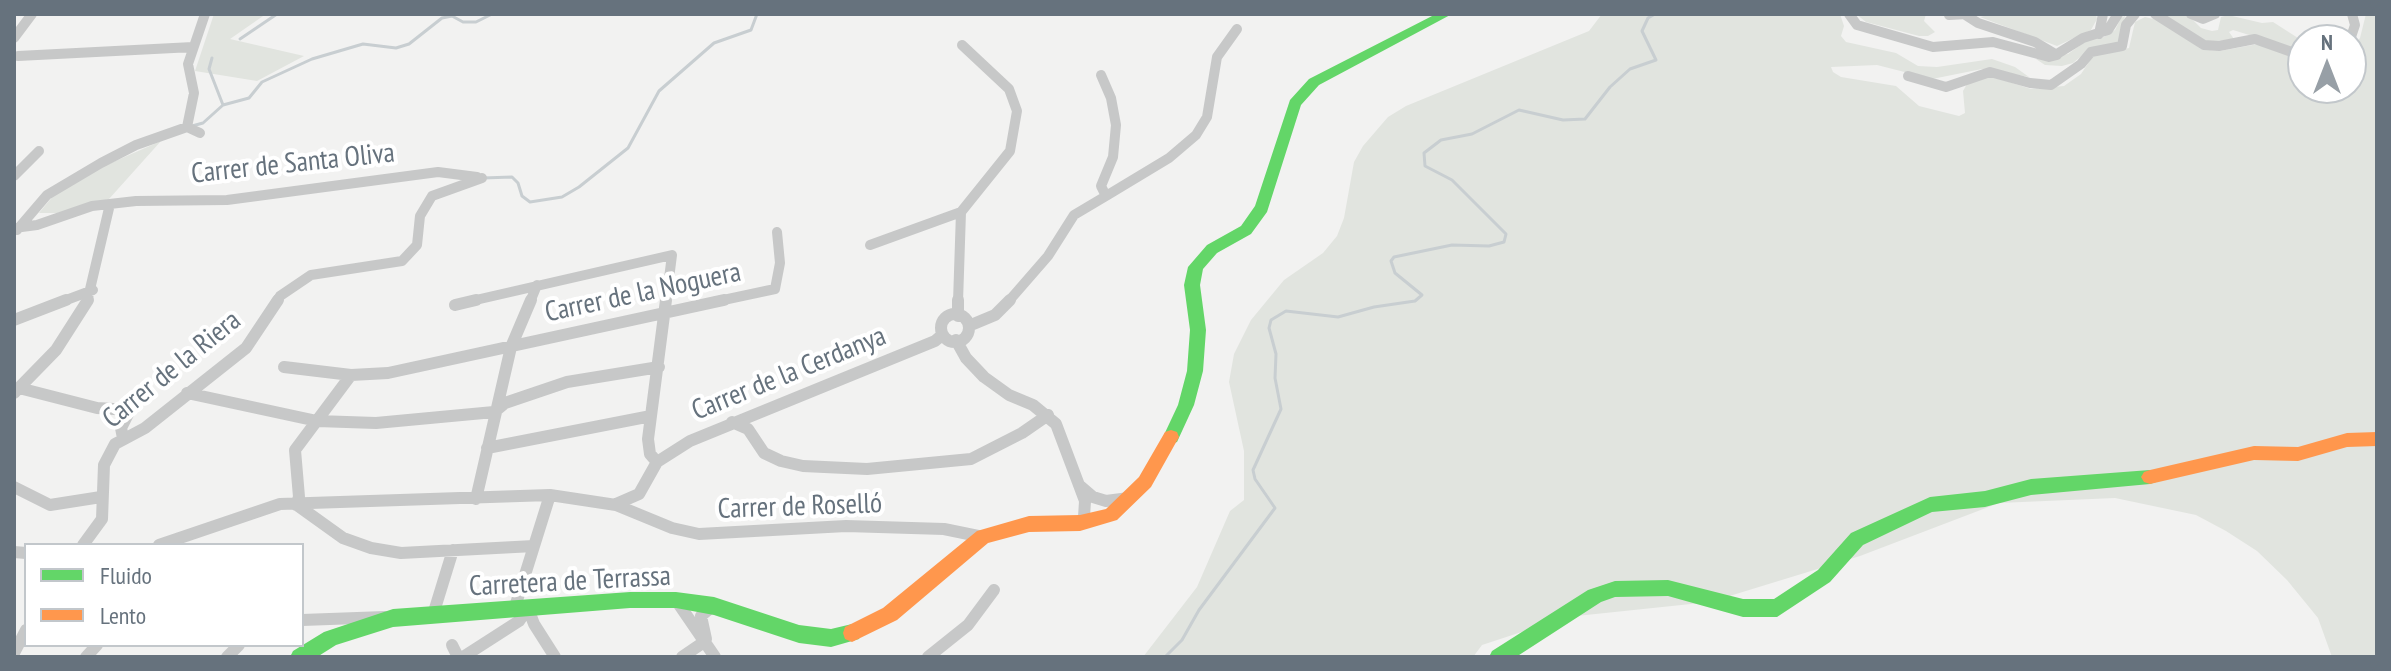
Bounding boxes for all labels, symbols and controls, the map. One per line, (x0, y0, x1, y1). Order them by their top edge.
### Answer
north arrow (2287, 24, 2367, 104)
text: N (2321, 28, 2333, 56)
street label: Carrer de Santa Oliva (190, 137, 396, 191)
street label: Carrer de la Noguera (542, 256, 744, 330)
street label: Carrer de la Riera (96, 304, 248, 436)
street label: Carrer de la Cerdanya (687, 320, 891, 428)
street label: Carrer de Roselló (717, 487, 883, 527)
legend (24, 543, 304, 647)
text: Fluido (100, 560, 152, 591)
street label: Carretera de Terrassa (468, 560, 672, 604)
text: Lento (100, 600, 146, 631)

